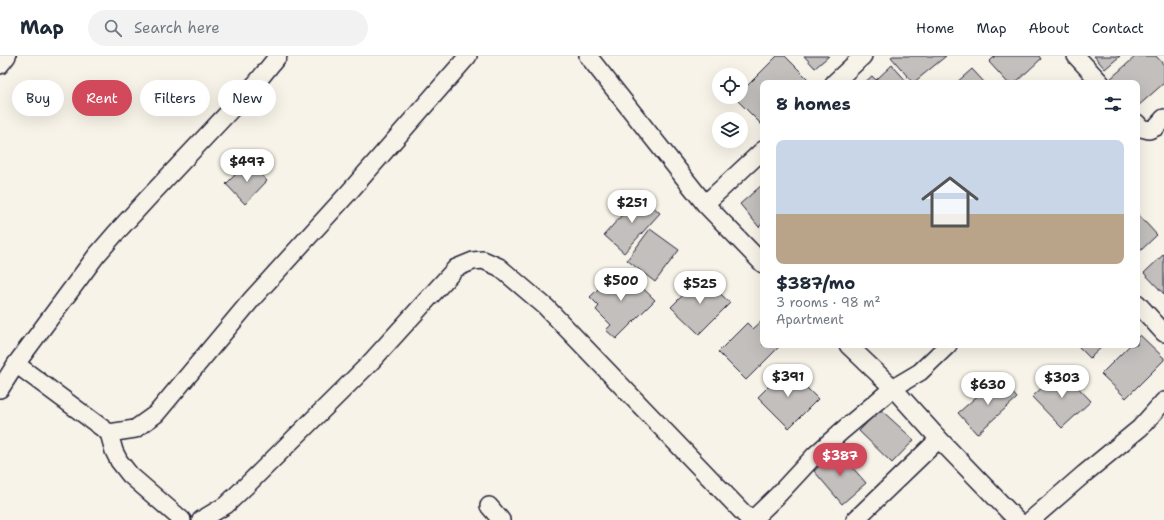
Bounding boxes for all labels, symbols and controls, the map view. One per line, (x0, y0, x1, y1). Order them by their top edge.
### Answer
search box (88, 10, 368, 46)
text: Map (20, 15, 64, 40)
icon: search (102, 17, 124, 39)
text: Search here (134, 18, 220, 38)
text: Home (916, 19, 955, 37)
text: Map (977, 19, 1007, 37)
text: About (1029, 19, 1070, 37)
text: Contact (1092, 19, 1144, 37)
map controls (712, 68, 748, 148)
button: locate (712, 68, 748, 104)
chip: Buy (12, 80, 64, 116)
chip: Rent (72, 80, 132, 116)
chip: Filters (140, 80, 210, 116)
chip: New (218, 80, 276, 116)
text: 8 homes (776, 93, 851, 115)
icon: filters (1102, 93, 1124, 115)
button: layers (712, 112, 748, 148)
pin: $497 (223, 149, 271, 183)
text: $497 (229, 153, 265, 170)
icon: home (914, 166, 986, 238)
pin: $251 (608, 190, 656, 224)
text: $251 (616, 194, 648, 211)
pin: $500 (597, 268, 645, 302)
pin: $525 (676, 271, 724, 305)
text: $500 (603, 272, 639, 289)
text: $387/mo (776, 272, 855, 294)
text: $525 (683, 275, 717, 292)
text: 3 rooms · 98 m² (776, 294, 880, 311)
text: Apartment (776, 311, 844, 328)
pin: $391 (764, 364, 812, 398)
pin: $303 (1038, 365, 1086, 399)
text: $391 (772, 368, 804, 385)
text: $303 (1044, 369, 1080, 386)
pin: $630 (964, 372, 1012, 406)
text: $630 (970, 376, 1006, 393)
pin: $387 (816, 443, 864, 477)
text: $387 (822, 447, 858, 464)

